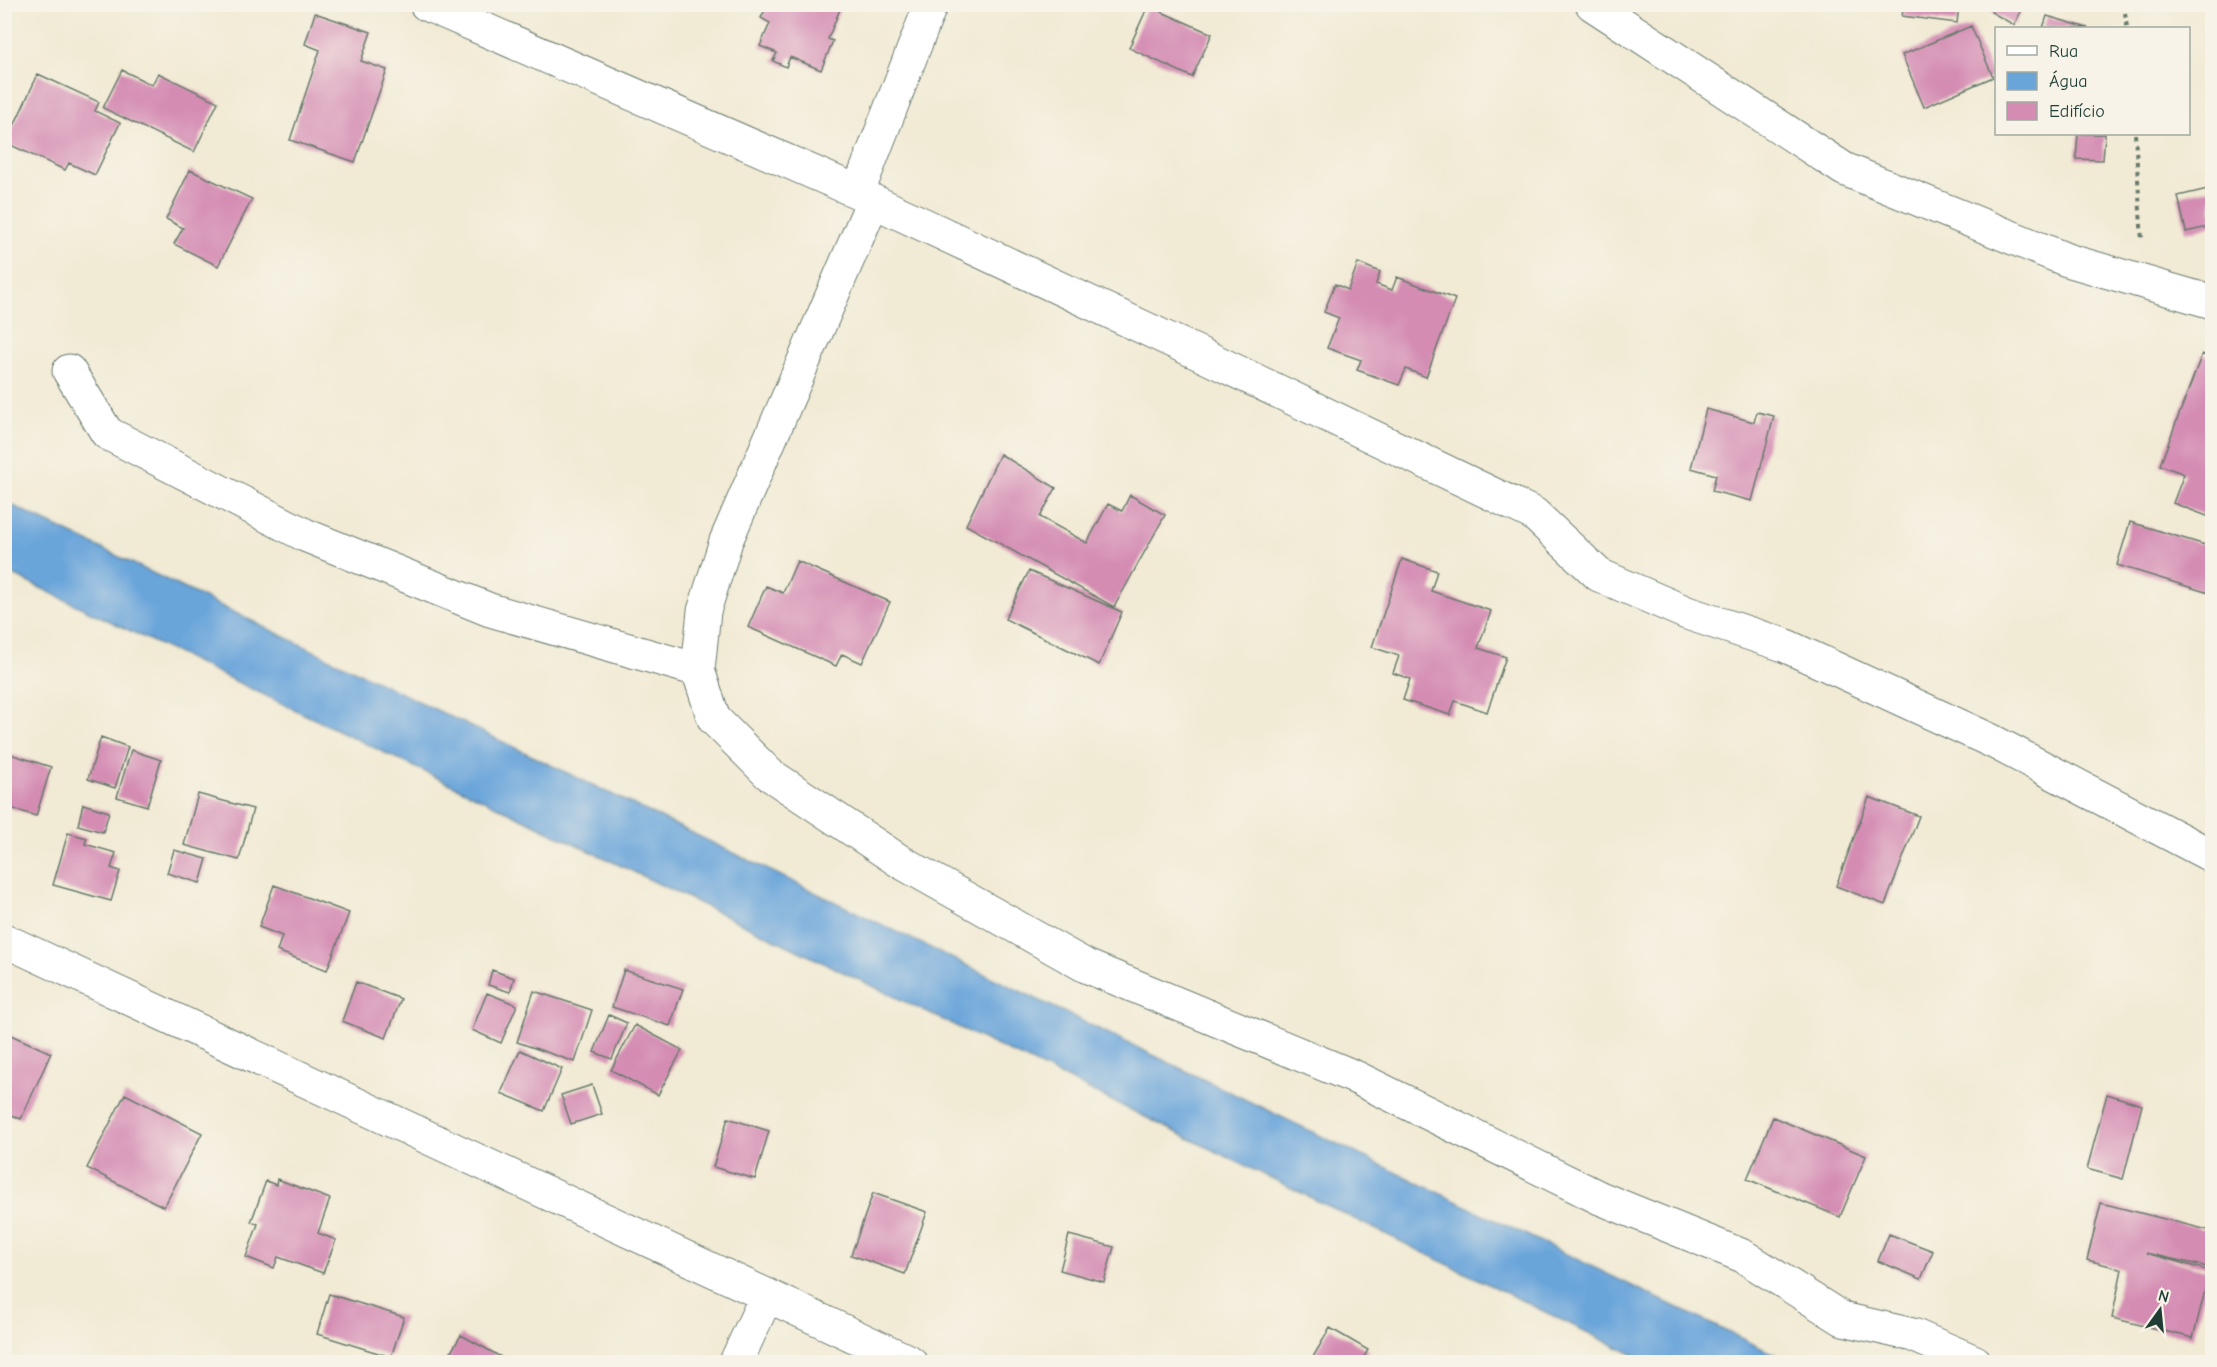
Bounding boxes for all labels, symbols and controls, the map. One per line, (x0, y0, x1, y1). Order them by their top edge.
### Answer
legend (1995, 27, 2190, 135)
text: Rua (2049, 41, 2078, 62)
text: Água (2049, 70, 2087, 92)
text: Edifício (2049, 101, 2105, 122)
north arrow (2130, 1280, 2190, 1340)
text: N (2156, 1286, 2171, 1307)

